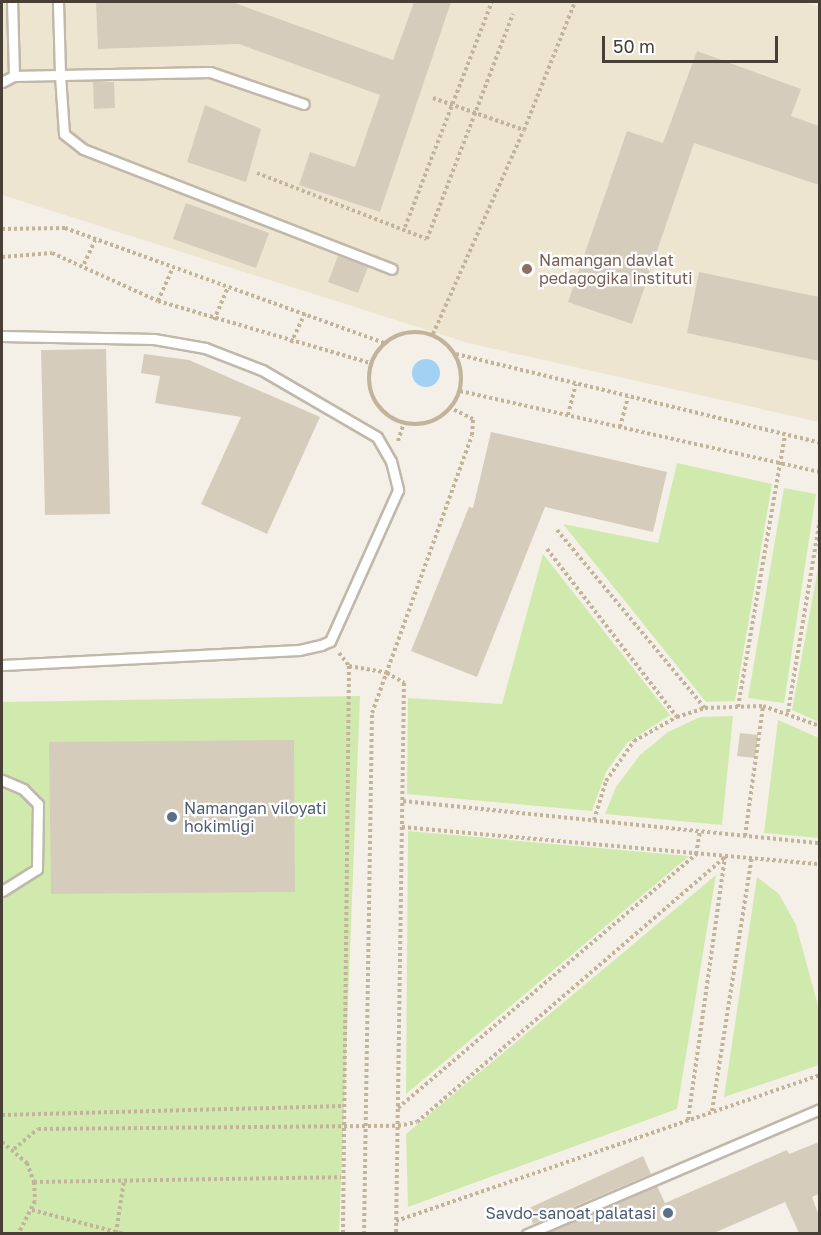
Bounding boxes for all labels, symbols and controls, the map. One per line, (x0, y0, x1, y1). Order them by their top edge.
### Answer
scale bar (605, 24, 780, 62)
text: 50 m (613, 35, 655, 57)
place label: Namangan davlat pedagogika instituti (539, 250, 693, 288)
marker: Namangan davlat pedagogika instituti (520, 262, 534, 276)
place label: Namangan viloyati hokimligi (184, 798, 326, 836)
marker: Namangan viloyati hokimligi (165, 810, 179, 824)
place label: Savdo-sanoat palatasi (486, 1203, 656, 1223)
marker: Savdo-sanoat palatasi (661, 1206, 675, 1220)

